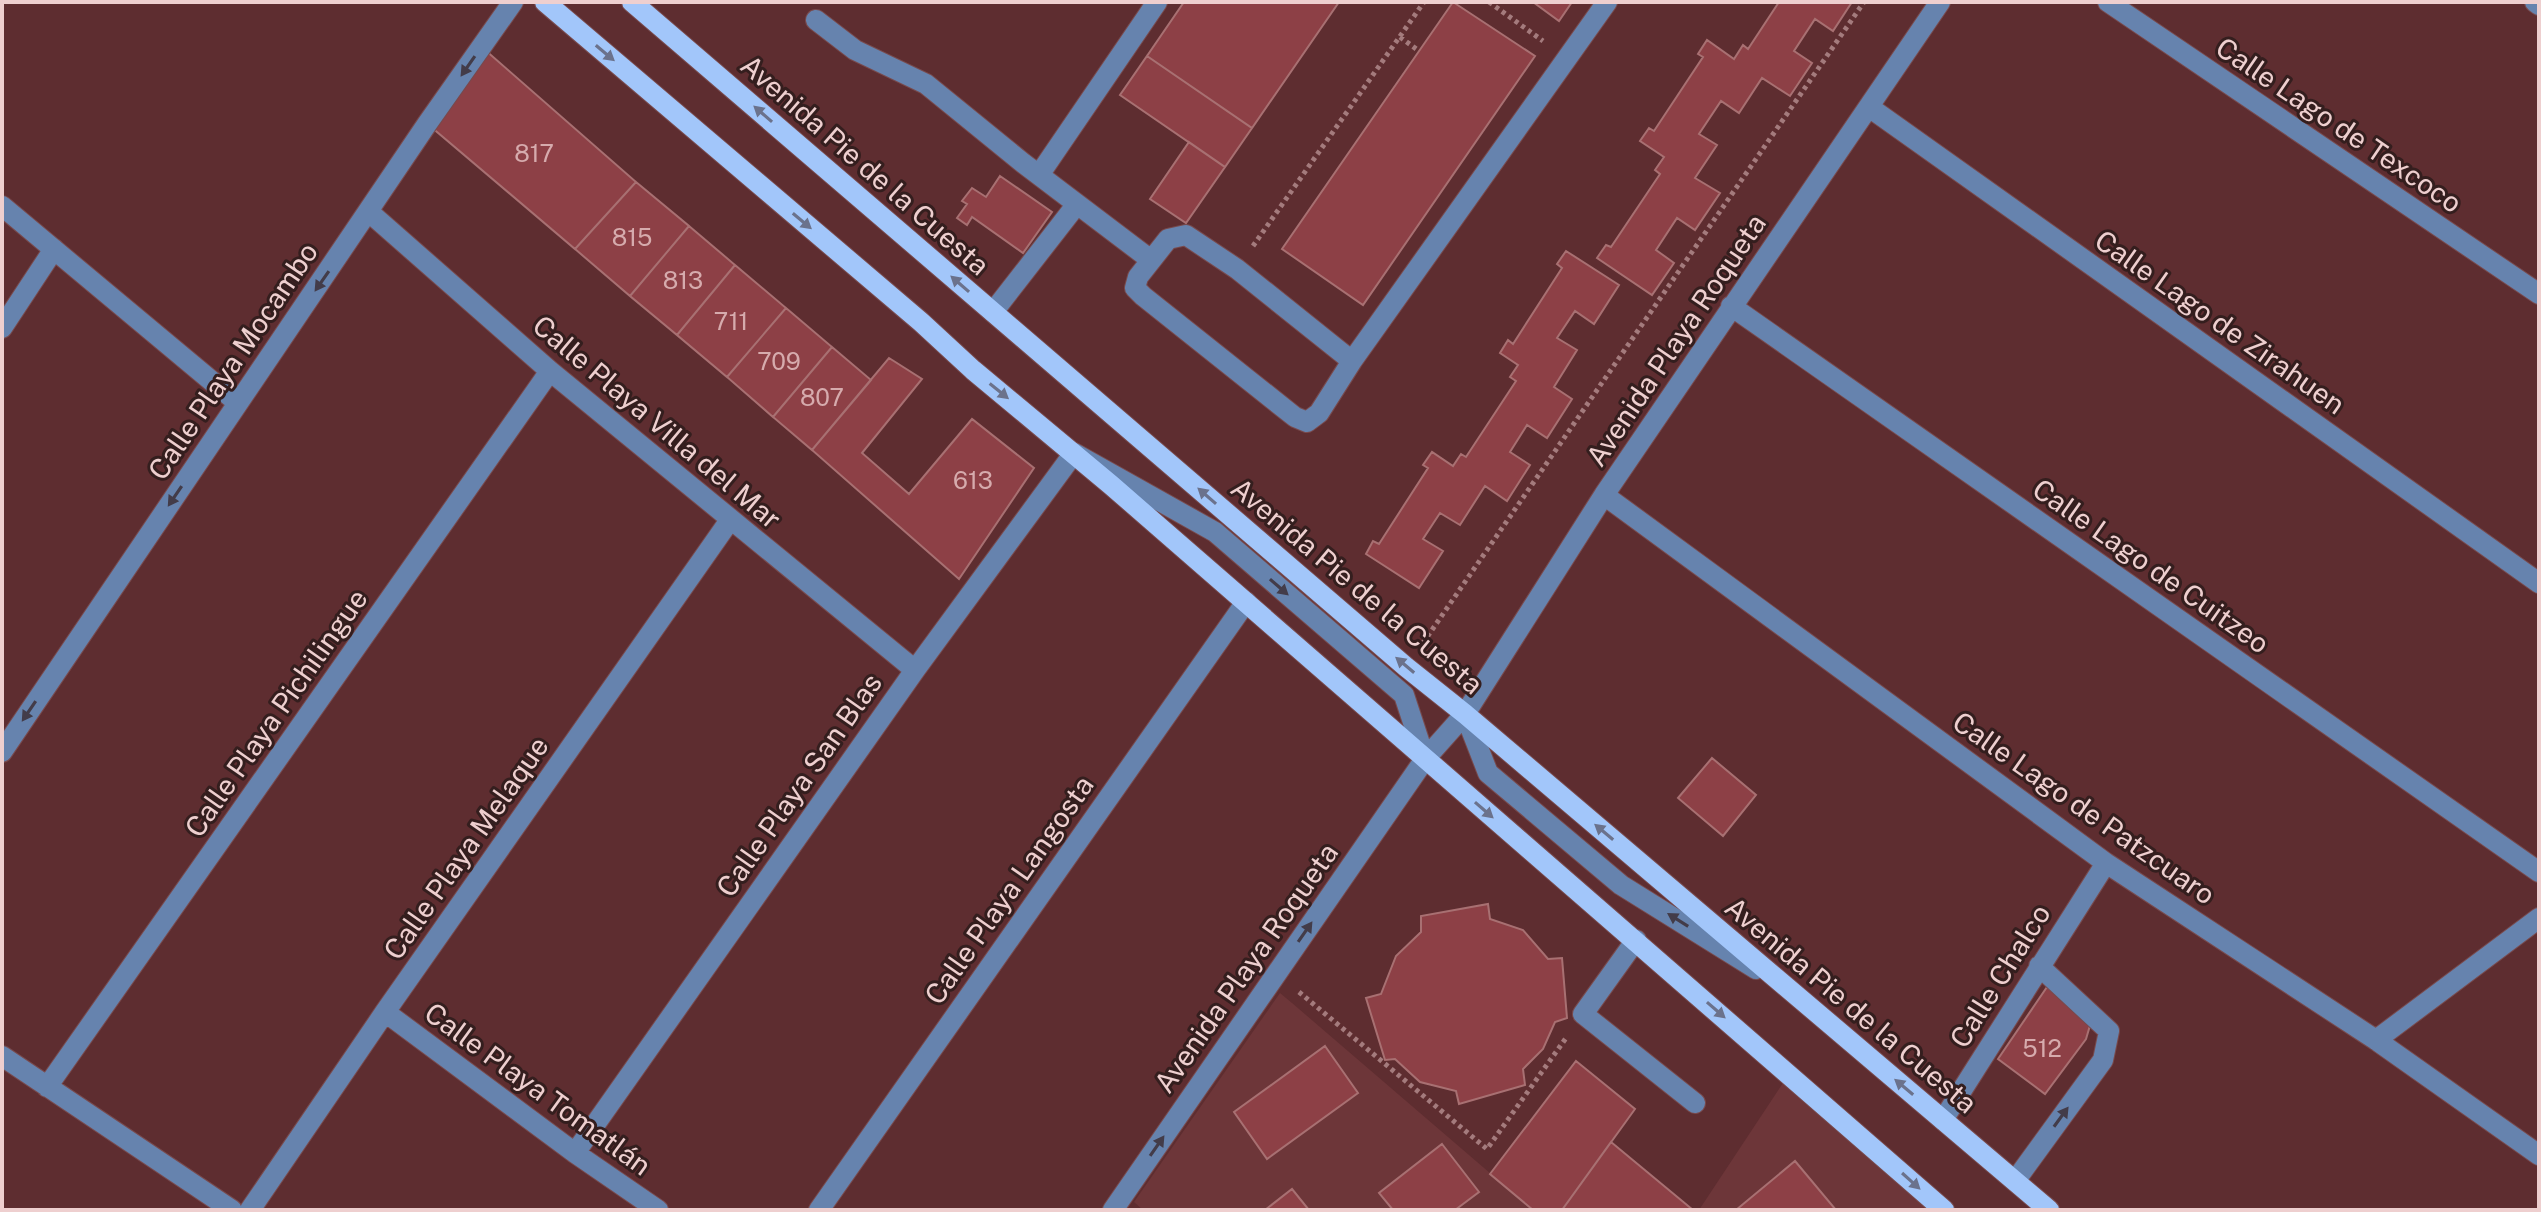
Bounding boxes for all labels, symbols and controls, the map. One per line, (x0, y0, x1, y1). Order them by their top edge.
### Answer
street label: Calle Lago de Texcoco (2210, 30, 2468, 219)
one-way arrow (594, 44, 614, 61)
street label: Avenida Pie de la Cuesta (734, 48, 996, 281)
one-way arrow (461, 55, 476, 76)
one-way arrow (753, 106, 773, 123)
house number: 817 (514, 139, 554, 167)
street label: Avenida Playa Roqueta (1579, 207, 1772, 472)
one-way arrow (792, 212, 812, 229)
house number: 815 (612, 223, 652, 251)
street label: Calle Lago de Zirahuen (2089, 223, 2351, 420)
street label: Calle Playa Mocambo (141, 236, 324, 485)
house number: 813 (663, 266, 703, 294)
one-way arrow (314, 270, 329, 291)
one-way arrow (950, 276, 970, 293)
house number: 711 (714, 307, 748, 335)
street label: Calle Playa Villa del Mar (527, 308, 788, 535)
house number: 709 (757, 347, 801, 375)
house number: 807 (800, 383, 844, 411)
one-way arrow (989, 383, 1009, 399)
house number: 613 (953, 466, 993, 494)
street label: Avenida Pie de la Cuesta (1225, 471, 1490, 700)
street label: Calle Lago de Cuitzeo (2027, 472, 2276, 660)
one-way arrow (168, 485, 183, 506)
one-way arrow (1198, 488, 1218, 505)
one-way arrow (1268, 578, 1288, 595)
street label: Calle Playa Pichilingue (178, 583, 374, 843)
one-way arrow (1395, 657, 1415, 674)
street label: Calle Playa San Blas (709, 667, 888, 903)
one-way arrow (23, 700, 37, 722)
street label: Calle Lago de Patzcuaro (1947, 704, 2222, 911)
street label: Calle Playa Melaque (376, 730, 555, 965)
street label: Calle Playa Langosta (917, 769, 1100, 1010)
one-way arrow (1474, 801, 1494, 818)
one-way arrow (1594, 824, 1614, 841)
street label: Avenida Playa Roqueta (1147, 837, 1344, 1099)
street label: Avenida Pie de la Cuesta (1719, 890, 1984, 1119)
street label: Calle Chalco (1943, 898, 2057, 1053)
one-way arrow (1667, 914, 1689, 928)
one-way arrow (1297, 922, 1312, 943)
street label: Calle Playa Tomatlán (419, 995, 658, 1182)
one-way arrow (1706, 1001, 1726, 1018)
house number: 512 (2022, 1034, 2062, 1062)
one-way arrow (1894, 1079, 1914, 1096)
one-way arrow (2052, 1107, 2068, 1128)
one-way arrow (1149, 1135, 1164, 1156)
one-way arrow (1902, 1172, 1921, 1190)

